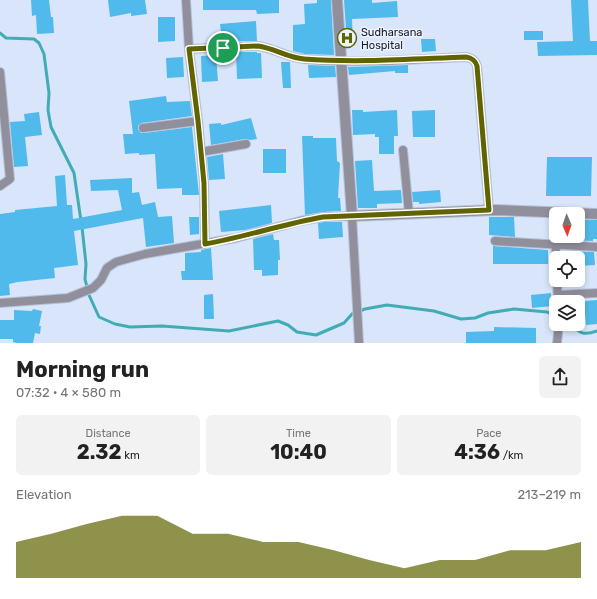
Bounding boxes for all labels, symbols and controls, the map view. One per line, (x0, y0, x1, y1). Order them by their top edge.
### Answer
place label: Sudharsana Hospital (361, 26, 422, 52)
hospital icon: Sudharsana Hospital (336, 27, 358, 49)
pin (206, 31, 240, 65)
icon: arrive (212, 37, 234, 59)
north arrow (549, 207, 585, 243)
map controls (549, 207, 585, 331)
button: locate (549, 251, 585, 287)
button: layers (549, 295, 585, 331)
text: Morning run (16, 356, 149, 383)
button: share (539, 356, 581, 398)
text: 07:32 · 4 × 580 m (16, 385, 121, 400)
text: Distance (86, 427, 131, 440)
text: Time (286, 427, 311, 440)
text: Pace (476, 427, 501, 440)
text: 2.32 (77, 440, 122, 464)
text: 10:40 (270, 440, 327, 464)
text: 4:36 (454, 440, 500, 464)
text: km (122, 449, 140, 462)
text: /km (500, 449, 523, 462)
text: Elevation (16, 487, 72, 502)
text: 213–219 m (517, 487, 581, 502)

